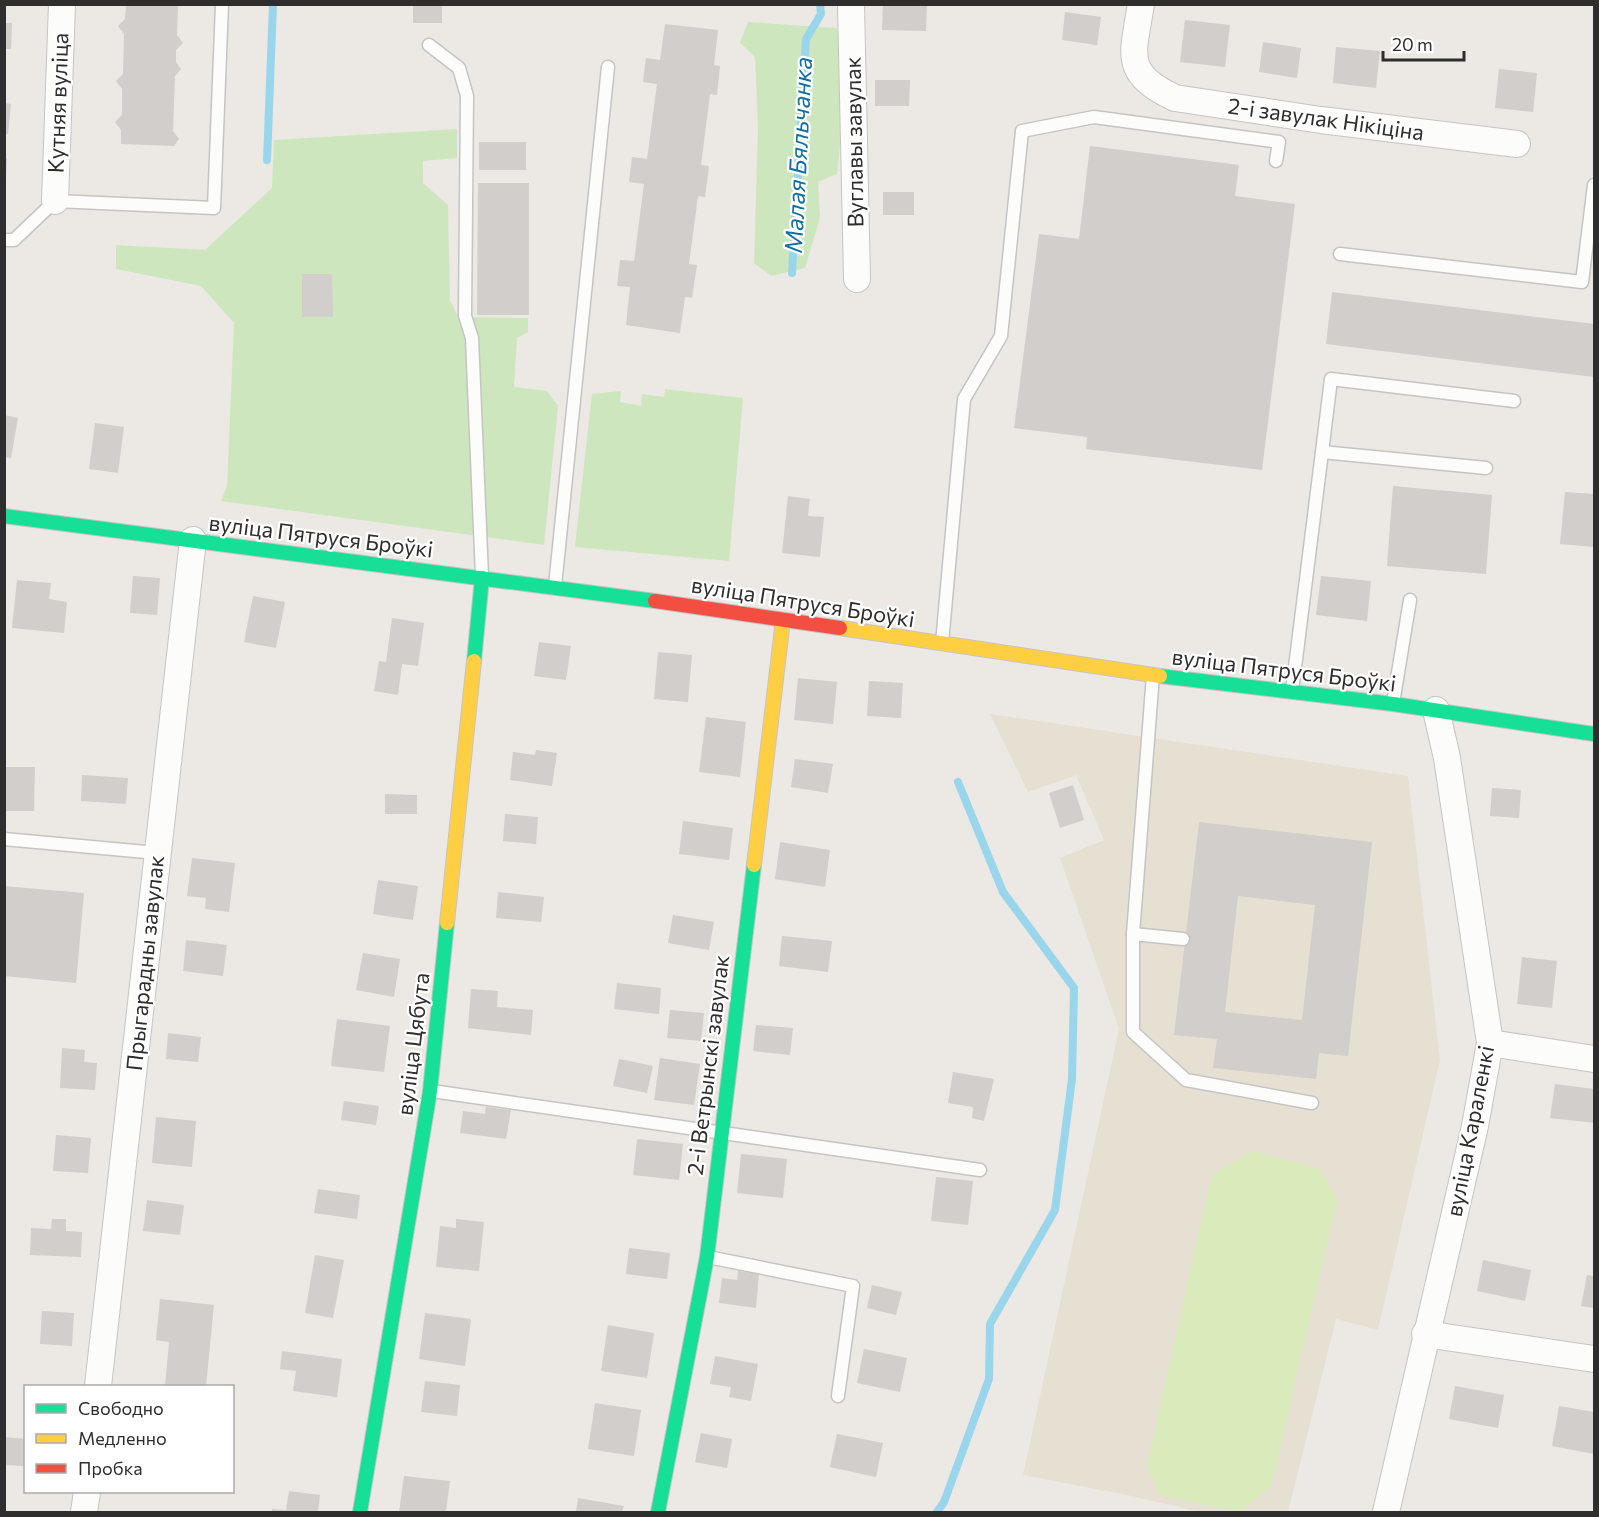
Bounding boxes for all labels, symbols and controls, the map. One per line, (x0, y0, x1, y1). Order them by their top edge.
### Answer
scale bar (1383, 24, 1464, 62)
street label: Кутняя вуліца (42, 32, 73, 174)
text: 20 m (1392, 33, 1433, 55)
water label: Малая Бяльчанка (778, 56, 817, 254)
street label: Вуглавы завулак (839, 56, 868, 228)
street label: 2-і завулак Нікіціна (1226, 91, 1426, 146)
street label: вуліца Пятруся Броўкі (207, 508, 435, 563)
street label: вуліца Пятруся Броўкі (689, 571, 917, 633)
street label: вуліца Пятруся Броўкі (1170, 642, 1398, 697)
street label: Прыгарадны завулак (120, 854, 169, 1072)
street label: 2-і Ветрынскі завулак (681, 953, 734, 1177)
street label: вуліца Цябута (390, 971, 435, 1117)
street label: вуліца Караленкі (1440, 1043, 1499, 1219)
legend (24, 1385, 234, 1493)
text: Свободно (78, 1397, 164, 1419)
text: Медленно (78, 1427, 167, 1449)
text: Пробка (78, 1457, 143, 1479)

